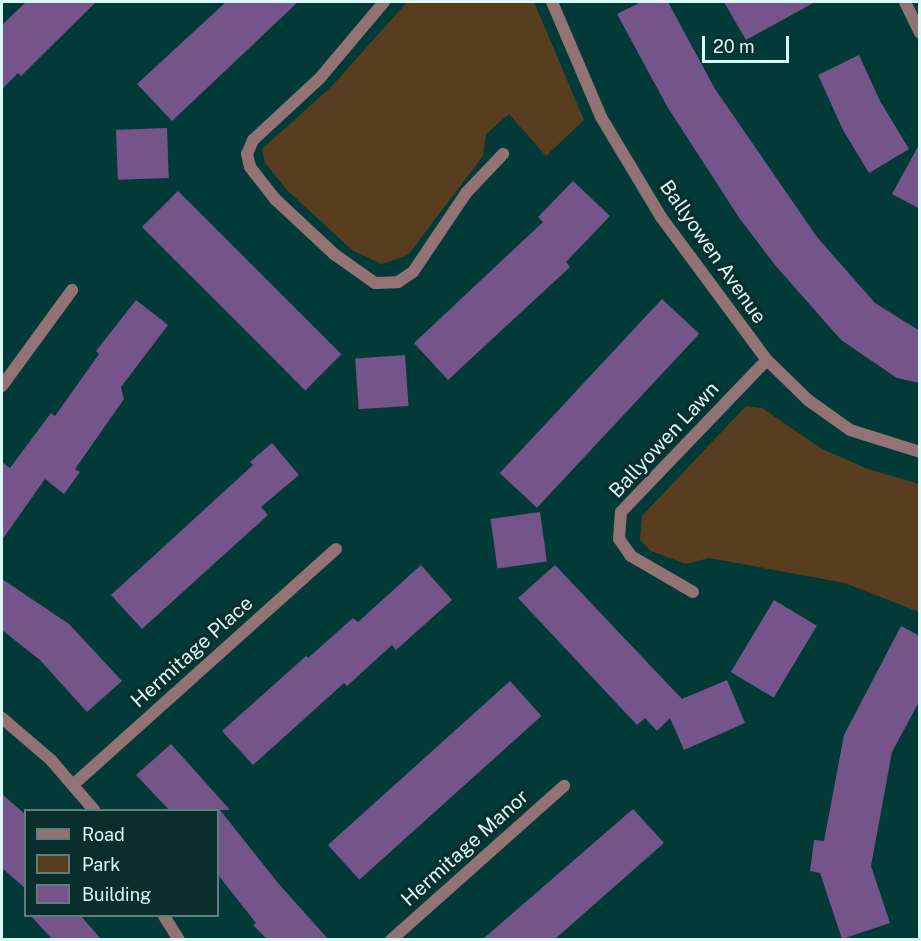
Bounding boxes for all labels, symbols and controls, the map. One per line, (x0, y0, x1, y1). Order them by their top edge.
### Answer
scale bar (705, 24, 792, 62)
text: 20 m (713, 36, 755, 57)
street label: Ballyowen Avenue (655, 176, 771, 328)
street label: Ballyowen Lawn (604, 377, 724, 503)
street label: Hermitage Place (126, 591, 258, 713)
street label: Hermitage Manor (396, 785, 534, 911)
legend (24, 809, 219, 917)
text: Road (82, 824, 125, 845)
text: Park (82, 854, 120, 875)
text: Building (82, 884, 151, 905)

